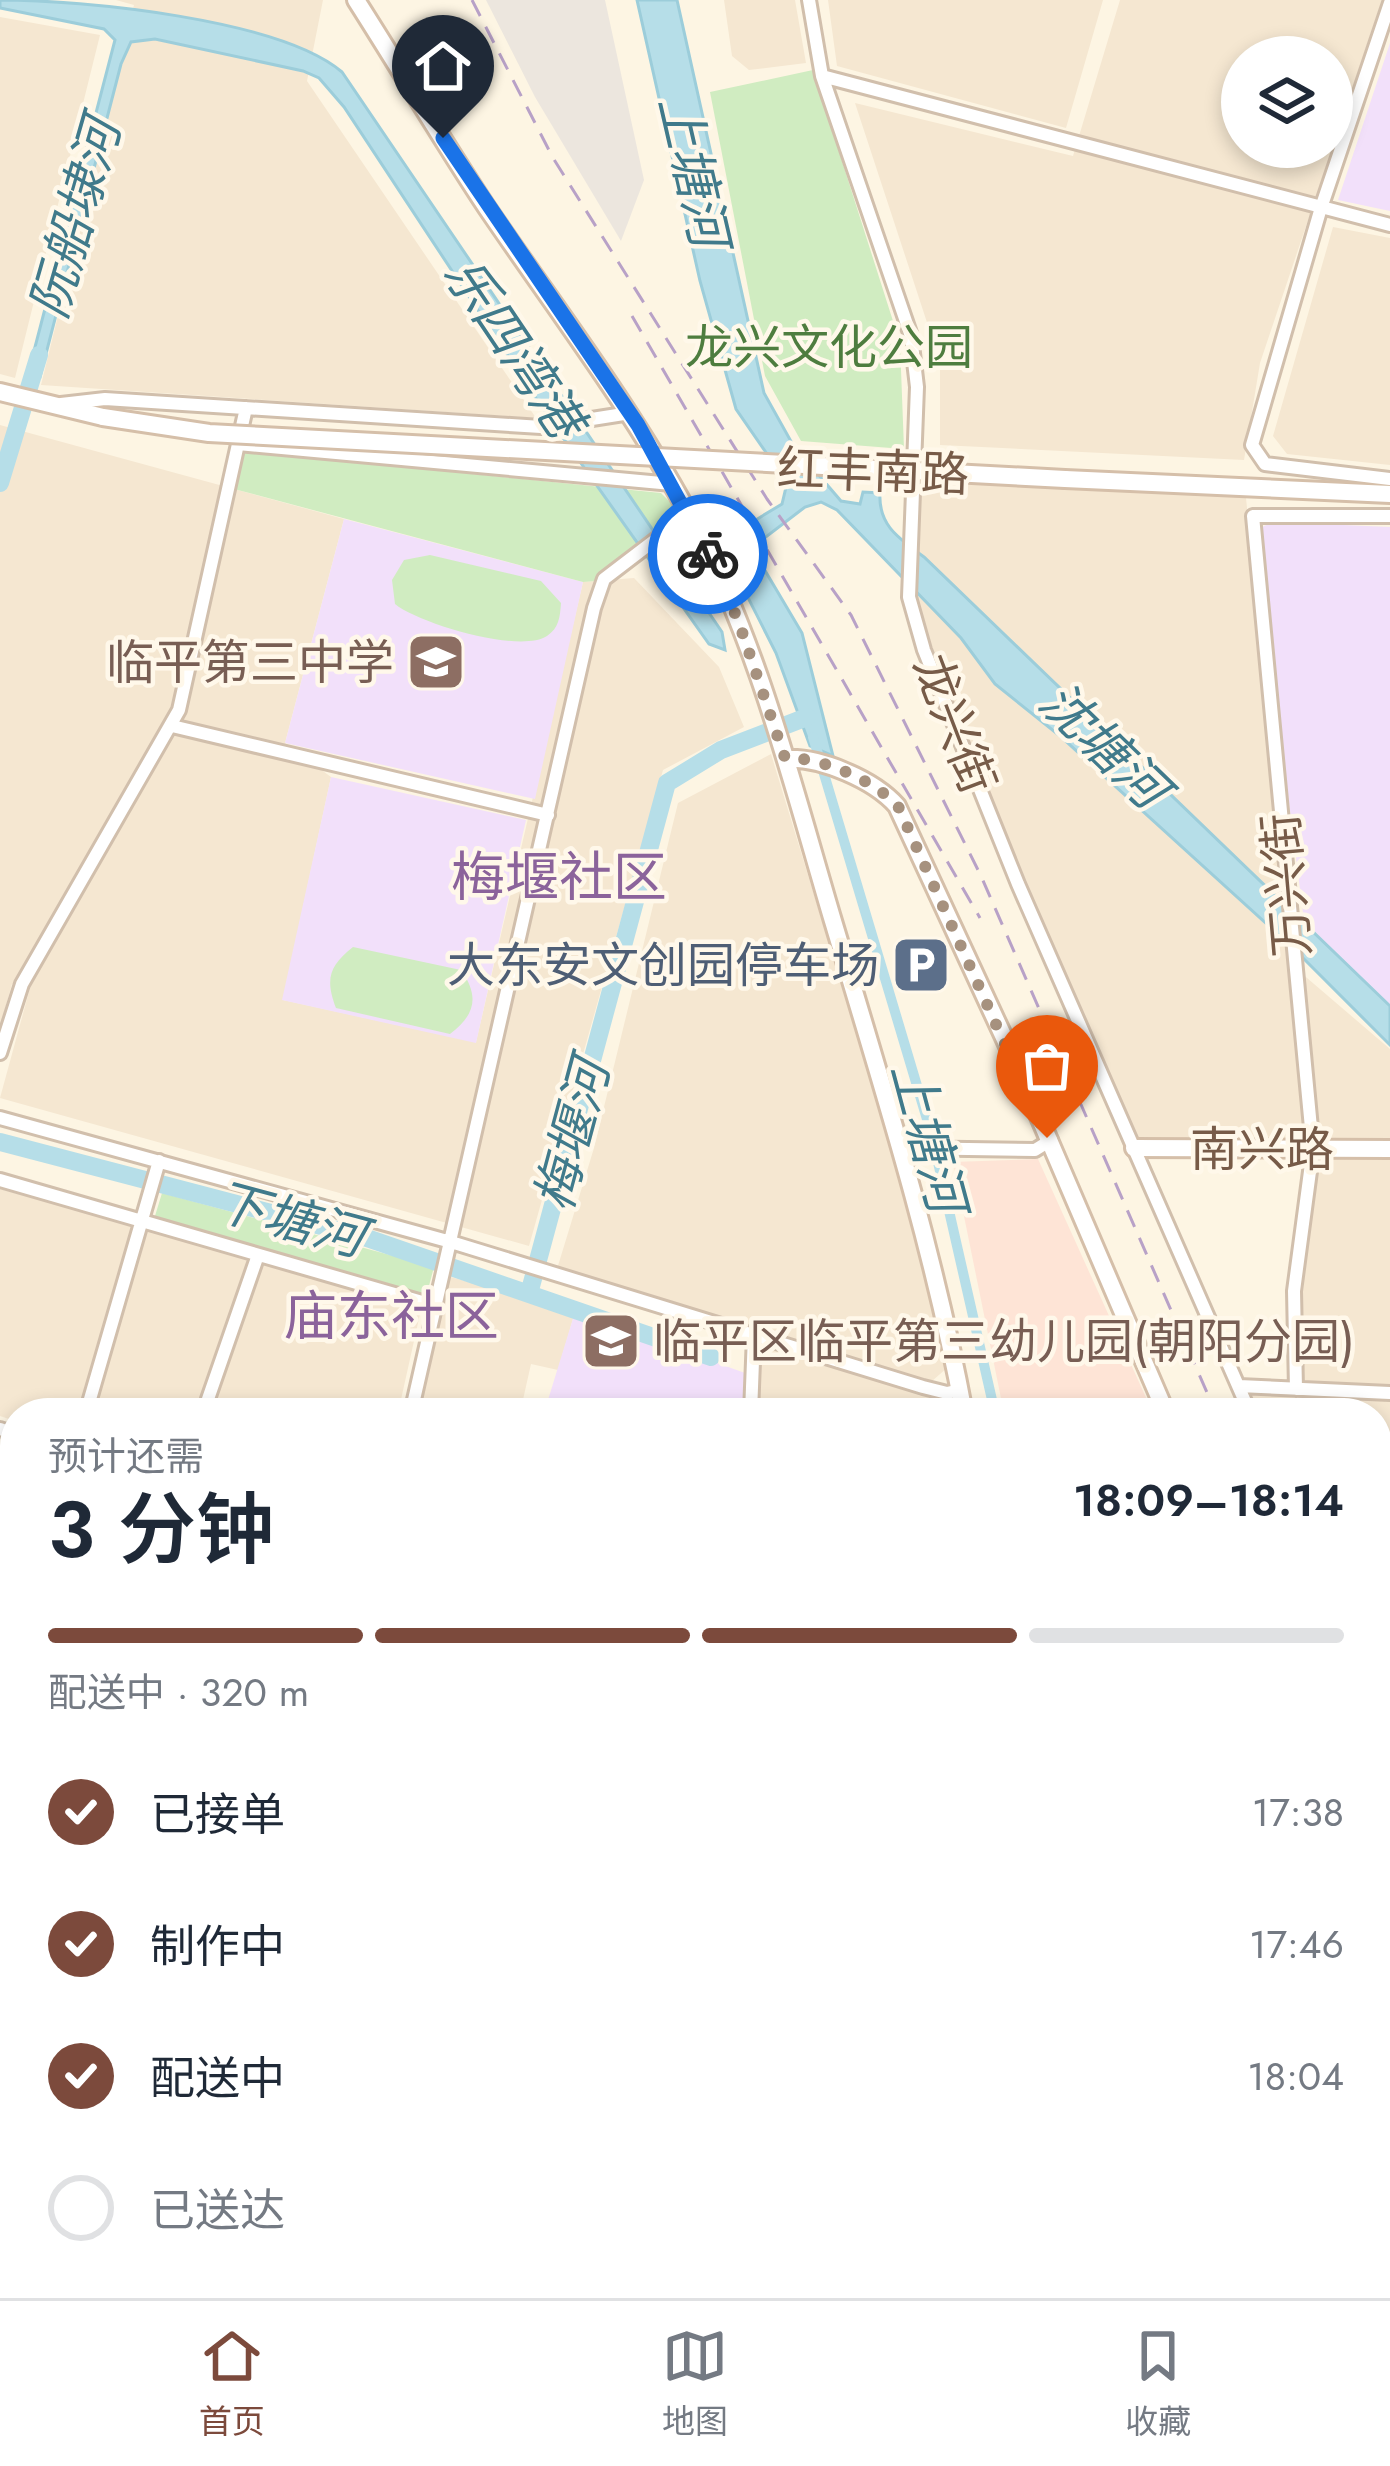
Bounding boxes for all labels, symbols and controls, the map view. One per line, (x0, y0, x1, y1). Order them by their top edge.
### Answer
pin (392, 15, 494, 138)
icon: home (410, 33, 476, 99)
map controls (1221, 36, 1353, 168)
button: layers (1221, 36, 1353, 168)
water label: 上塘河 (641, 88, 749, 263)
water label: 阮船埭河 (11, 101, 141, 326)
water label: 乐四湾港 (426, 242, 605, 457)
park label: 龙兴文化公园 (685, 313, 973, 382)
street label: 红丰南路 (776, 434, 970, 509)
courier (648, 494, 768, 614)
icon: bike (675, 521, 741, 587)
place label: 临平第三中学 (106, 628, 394, 697)
school or university icon: 临平第三中学 (405, 631, 467, 693)
street label: 龙兴街 (897, 645, 1013, 804)
water label: 沈塘河 (1023, 665, 1191, 831)
street label: 万兴街 (1246, 810, 1327, 960)
district label: 梅堰社区 (451, 838, 667, 916)
place label: 大东安文创园停车场 (447, 931, 879, 1000)
parking icon: 大东安文创园停车场 (890, 934, 952, 996)
pin (996, 1015, 1098, 1138)
icon: bag (1014, 1033, 1080, 1099)
water label: 梅堰河 (516, 1043, 630, 1218)
water label: 上塘河 (873, 1054, 987, 1229)
street label: 南兴路 (1190, 1115, 1334, 1184)
water label: 下塘河 (207, 1163, 382, 1277)
district label: 庙东社区 (283, 1277, 499, 1355)
place label: 临平区临平第三幼儿园(朝阳分园) (653, 1307, 1355, 1376)
school or university icon: 临平区临平第三幼儿园(朝阳分园) (580, 1310, 642, 1372)
text: 预计还需 (48, 1428, 204, 1485)
text: 18:09–18:14 (1073, 1468, 1344, 1533)
text: 3 分钟 (48, 1474, 274, 1586)
text: 配送中 · 320 m (48, 1664, 309, 1721)
icon: check (48, 1779, 114, 1845)
text: 已接单 (150, 1782, 285, 1847)
text: 17:38 (1252, 1784, 1344, 1841)
icon: check (48, 1911, 114, 1977)
text: 制作中 (150, 1914, 285, 1979)
text: 17:46 (1249, 1916, 1344, 1973)
icon: check (48, 2043, 114, 2109)
text: 配送中 (150, 2046, 285, 2111)
text: 18:04 (1247, 2048, 1344, 2105)
text: 已送达 (150, 2178, 285, 2243)
tab: 首页 (199, 2323, 265, 2445)
tab: 地图 (662, 2323, 728, 2445)
tab: 收藏 (1125, 2323, 1191, 2445)

